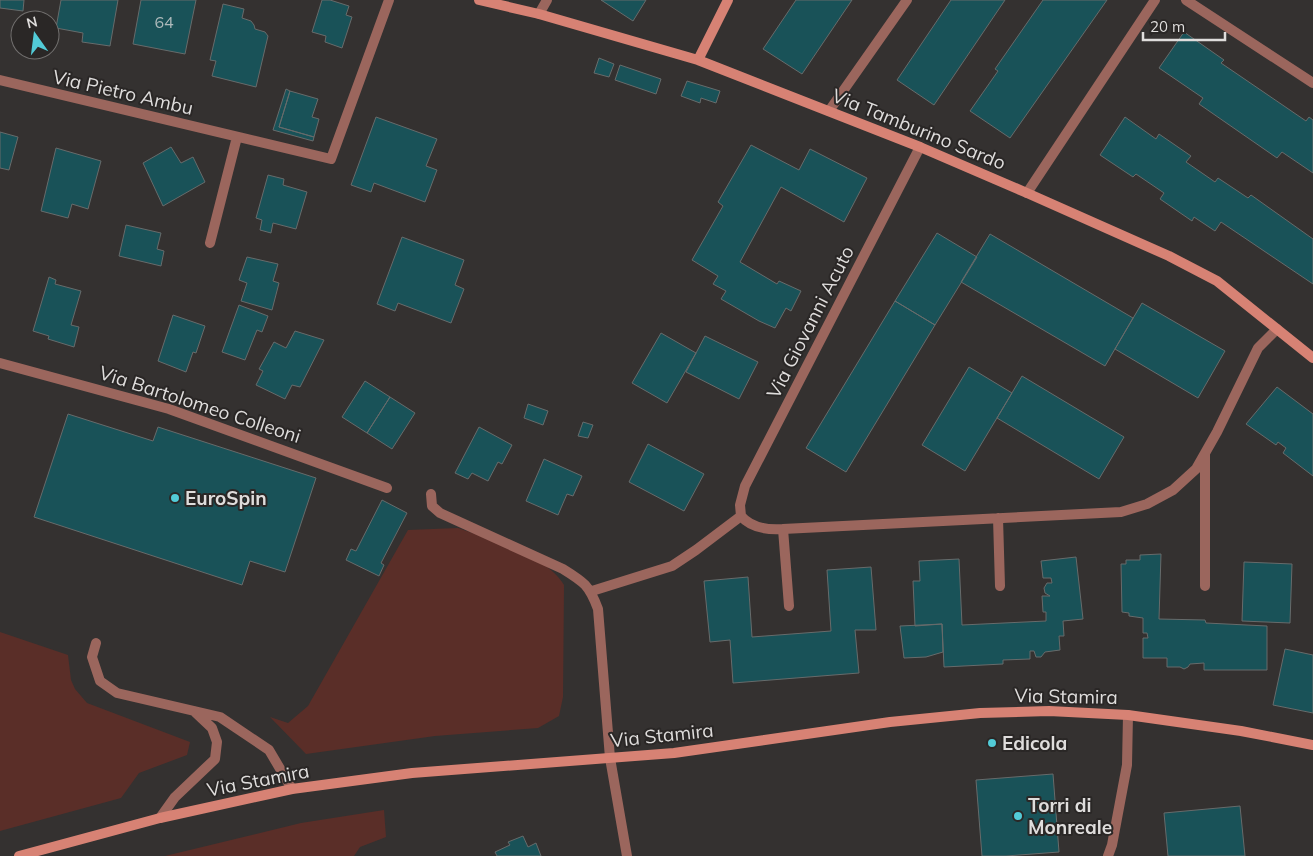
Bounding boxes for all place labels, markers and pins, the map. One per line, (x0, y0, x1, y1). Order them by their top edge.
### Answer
place label: EuroSpin (185, 486, 267, 510)
marker: EuroSpin (169, 492, 181, 504)
place label: Edicola (1002, 731, 1067, 755)
marker: Edicola (986, 737, 998, 749)
place label: Torri di Monreale (1028, 793, 1112, 839)
marker: Torri di Monreale (1012, 810, 1024, 822)

